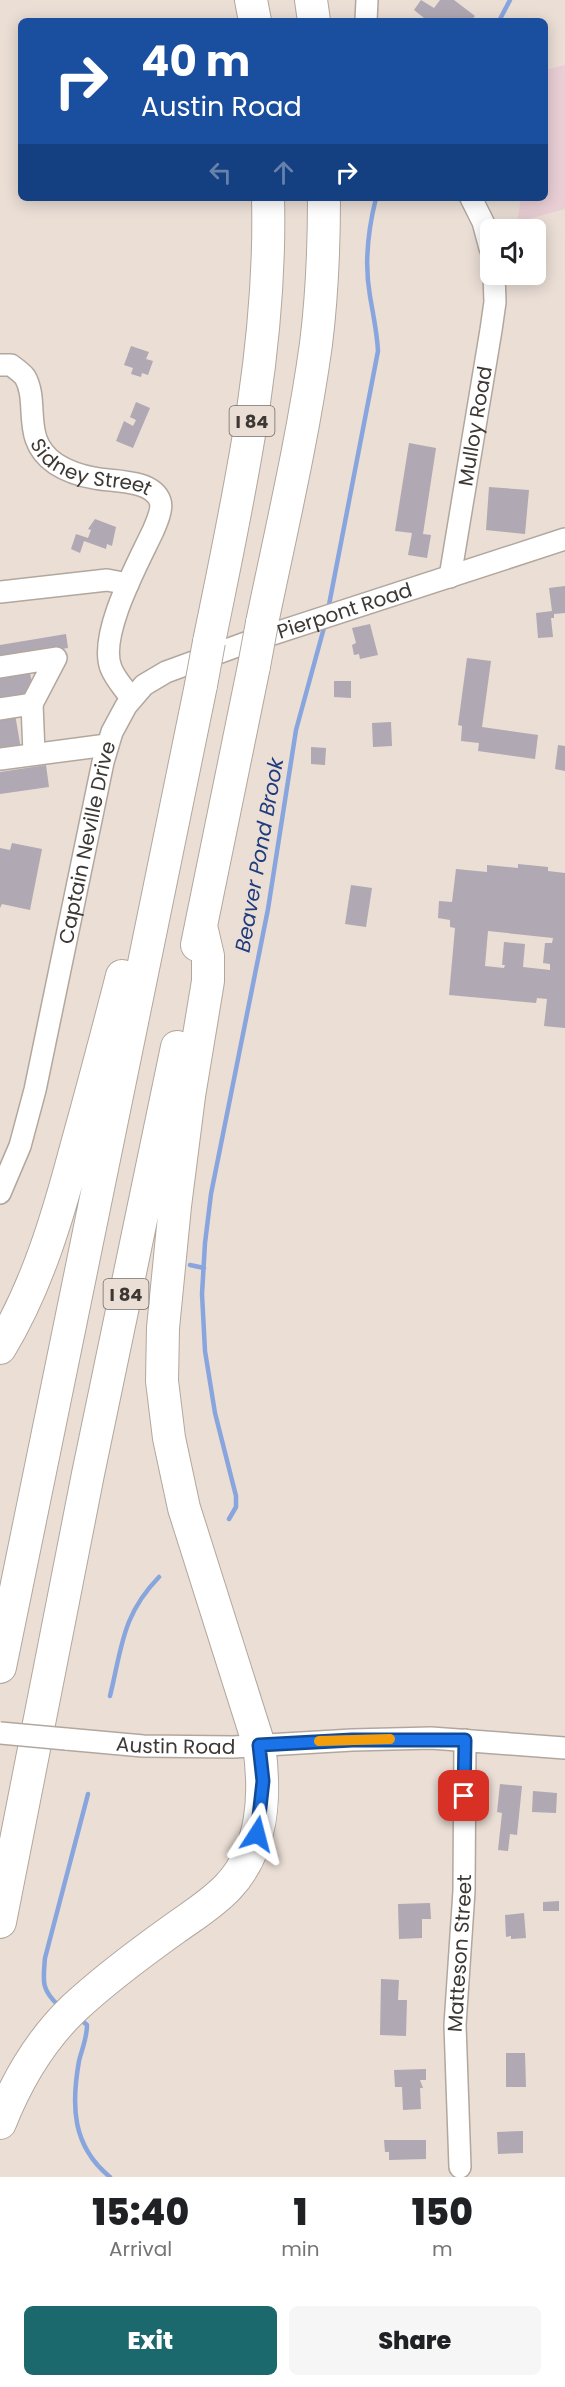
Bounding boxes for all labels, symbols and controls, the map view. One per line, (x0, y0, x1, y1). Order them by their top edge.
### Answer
text: 40 m (141, 32, 250, 91)
icon: right (42, 42, 120, 120)
text: Austin Road (141, 88, 302, 125)
icon: left (204, 156, 237, 189)
icon: ahead (267, 156, 300, 189)
icon: right (330, 156, 363, 189)
map controls (480, 219, 546, 285)
button: sound (480, 219, 546, 285)
street label: Mulloy Road (451, 364, 499, 488)
road number: I 84 (230, 406, 274, 436)
street label: Sidney Street (24, 434, 157, 502)
street label: Pierpont Road (274, 576, 416, 646)
street label: Captain Neville Drive (52, 738, 123, 946)
water label: Beaver Pond Brook (228, 754, 291, 954)
road number: I 84 (104, 1279, 148, 1309)
street label: Austin Road (115, 1730, 235, 1761)
pin (438, 1770, 489, 1821)
icon: arrive (447, 1779, 480, 1812)
position arrow (225, 1802, 289, 1866)
street label: Matteson Street (441, 1874, 478, 2033)
text: 15:40 (92, 2187, 189, 2238)
text: 1 (293, 2187, 307, 2238)
text: 150 (412, 2187, 473, 2238)
text: Arrival (109, 2235, 172, 2263)
text: min (281, 2235, 320, 2263)
text: m (432, 2235, 453, 2263)
button: Exit (24, 2306, 277, 2375)
button: Share (289, 2306, 541, 2375)

